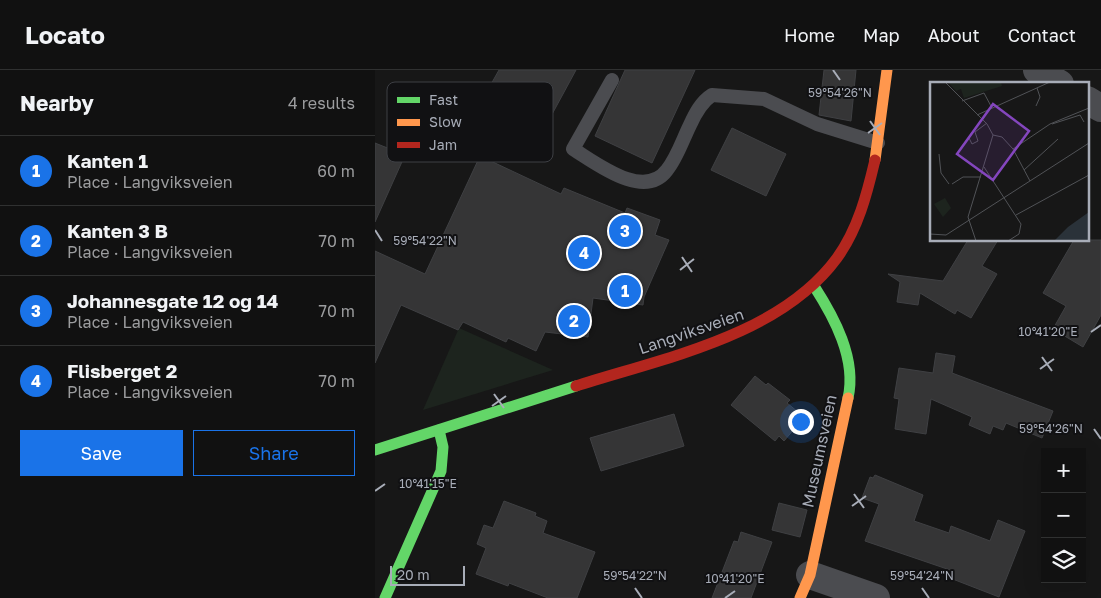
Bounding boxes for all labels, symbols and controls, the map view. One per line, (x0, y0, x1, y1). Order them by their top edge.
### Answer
text: Locato (25, 20, 105, 49)
text: Home (784, 24, 835, 46)
text: Map (863, 24, 900, 46)
text: About (928, 24, 980, 46)
text: Contact (1008, 24, 1076, 46)
legend (387, 82, 553, 162)
inset map (930, 82, 1089, 241)
text: 59°54'26"N (808, 85, 872, 100)
text: Nearby (20, 90, 94, 116)
text: Fast (429, 91, 458, 108)
text: 4 results (288, 93, 355, 113)
text: Slow (429, 113, 462, 130)
text: Jam (429, 136, 457, 153)
text: Kanten 1 (67, 149, 148, 172)
text: 1 (32, 161, 40, 181)
text: 60 m (317, 161, 355, 181)
text: Place · Langviksveien (67, 172, 233, 192)
pin: 3 (609, 212, 641, 250)
text: Kanten 3 B (67, 219, 168, 242)
text: 2 (31, 231, 41, 251)
text: 70 m (318, 231, 355, 251)
text: 59°54'22"N (393, 233, 457, 248)
pin: 4 (568, 234, 600, 272)
text: Place · Langviksveien (67, 242, 233, 262)
pin: 1 (609, 272, 641, 310)
text: Johannesgate 12 og 14 (67, 289, 278, 312)
text: 3 (31, 301, 41, 321)
text: 70 m (318, 301, 355, 321)
pin: 2 (558, 302, 590, 340)
street label: Langviksveien (636, 304, 746, 358)
text: Place · Langviksveien (67, 312, 233, 332)
text: 10°41'20"E (1018, 324, 1078, 339)
text: Flisberget 2 (67, 359, 177, 382)
text: 4 (31, 371, 41, 391)
text: 70 m (318, 371, 355, 391)
text: Place · Langviksveien (67, 382, 233, 402)
street label: Museumsveien (797, 393, 841, 509)
your location (788, 409, 814, 435)
text: 59°54'26"N (1019, 421, 1083, 436)
button: Save (20, 430, 183, 476)
button: Share (193, 430, 355, 476)
map controls (1041, 448, 1086, 583)
button: + (1041, 448, 1086, 493)
text: 10°41'15"E (399, 476, 457, 491)
button: − (1041, 493, 1086, 538)
button: layers (1041, 538, 1086, 583)
scale bar (390, 563, 465, 586)
text: 20 m (397, 566, 430, 583)
text: 59°54'22"N (603, 568, 667, 583)
text: 59°54'24"N (890, 568, 954, 583)
text: 10°41'20"E (705, 571, 765, 586)

